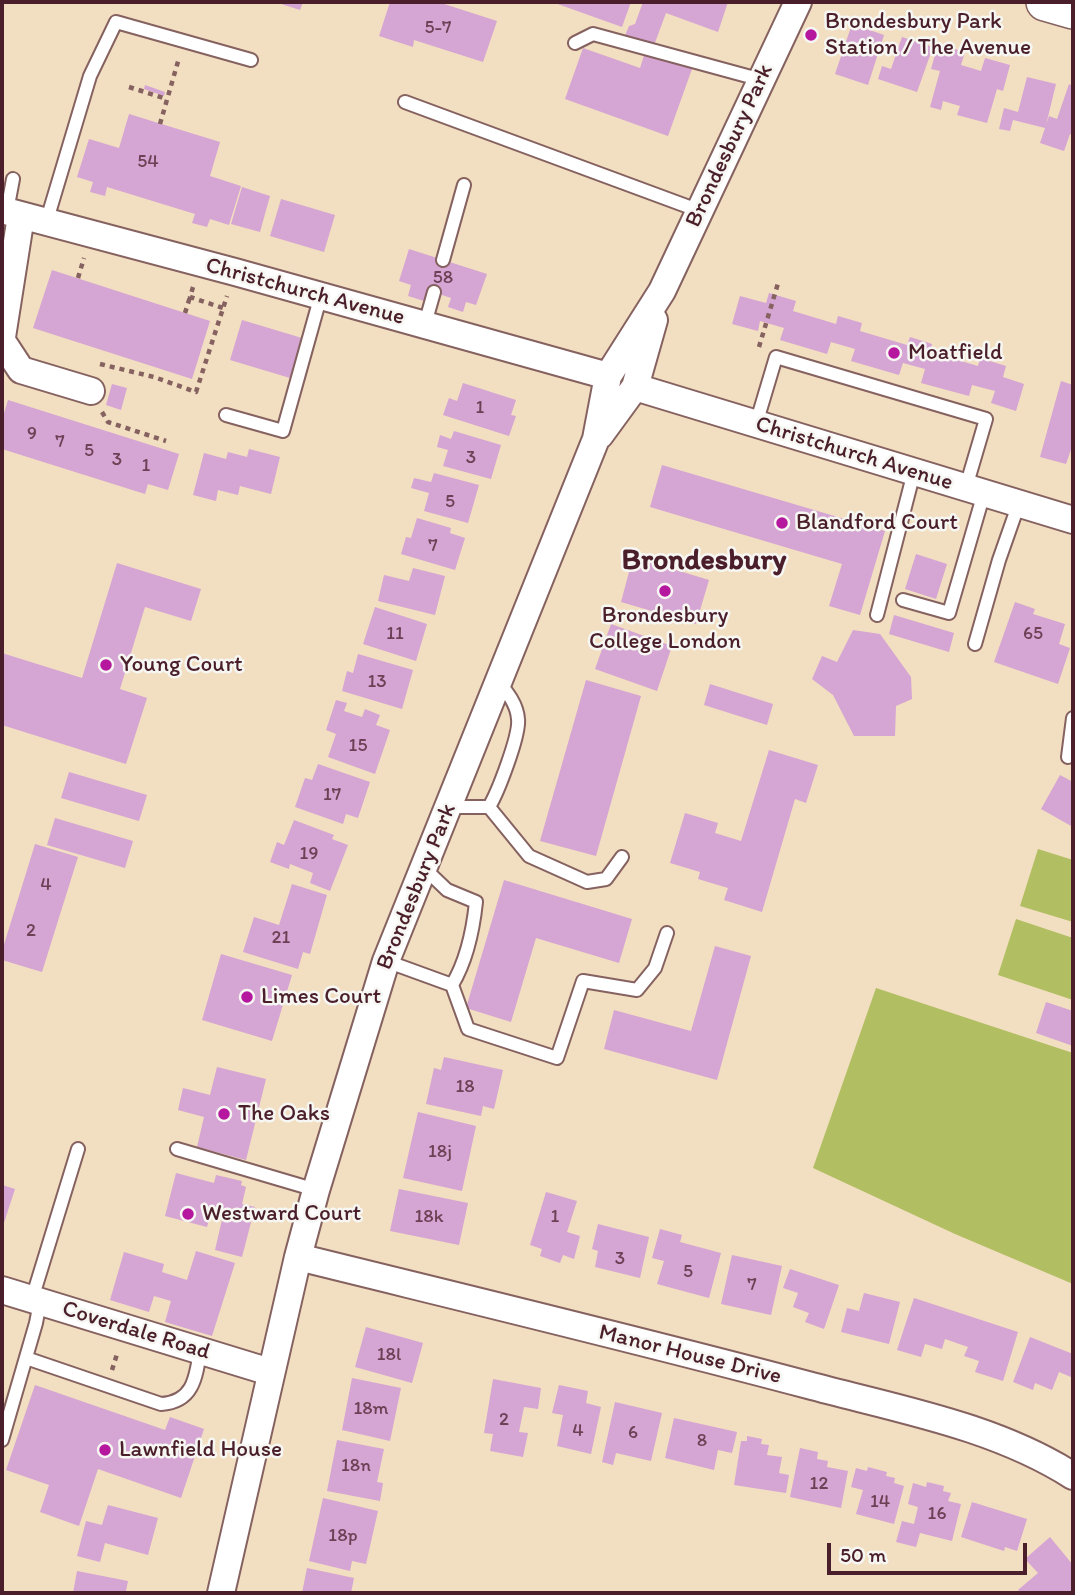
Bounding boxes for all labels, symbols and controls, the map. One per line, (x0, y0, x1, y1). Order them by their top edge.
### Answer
place label: Brondesbury Park Station / The Avenue (825, 8, 1031, 62)
house number: 5-7 (424, 17, 452, 39)
marker: Brondesbury Park Station / The Avenue (803, 27, 819, 43)
street label: Brondesbury Park (680, 60, 780, 232)
house number: 54 (137, 151, 159, 173)
street label: Christchurch Avenue (202, 252, 408, 332)
house number: 58 (433, 267, 453, 289)
place label: Moatfield (908, 339, 1003, 367)
marker: Moatfield (886, 345, 902, 361)
house number: 1 (476, 397, 484, 419)
street label: Christchurch Avenue (752, 411, 956, 497)
house number: 9 (27, 423, 37, 445)
house number: 7 (55, 431, 65, 453)
house number: 5 (84, 440, 94, 462)
house number: 3 (466, 447, 476, 469)
house number: 3 (112, 449, 122, 471)
house number: 1 (142, 455, 150, 477)
house number: 5 (445, 491, 455, 513)
place label: Blandford Court (796, 509, 958, 537)
marker: Blandford Court (774, 515, 790, 531)
house number: 7 (428, 535, 438, 557)
district label: Brondesbury (622, 543, 786, 579)
marker: Brondesbury College London (657, 583, 673, 599)
place label: Brondesbury College London (589, 602, 741, 656)
house number: 11 (386, 623, 404, 645)
house number: 65 (1023, 623, 1043, 645)
place label: Young Court (120, 651, 243, 679)
marker: Young Court (98, 657, 114, 673)
house number: 13 (367, 671, 387, 693)
house number: 15 (349, 735, 367, 757)
house number: 17 (323, 784, 341, 806)
street label: Brondesbury Park (371, 800, 463, 974)
house number: 19 (300, 843, 318, 865)
house number: 4 (40, 874, 52, 896)
house number: 2 (26, 920, 36, 942)
house number: 21 (272, 927, 290, 949)
place label: Limes Court (261, 983, 381, 1011)
marker: Limes Court (239, 989, 255, 1005)
house number: 18 (455, 1076, 475, 1098)
place label: The Oaks (238, 1100, 330, 1128)
marker: The Oaks (216, 1106, 232, 1122)
house number: 18j (428, 1141, 452, 1163)
place label: Westward Court (202, 1200, 361, 1228)
marker: Westward Court (180, 1206, 196, 1222)
house number: 18k (414, 1206, 444, 1228)
house number: 1 (551, 1206, 559, 1228)
house number: 3 (615, 1248, 625, 1270)
house number: 5 (683, 1261, 693, 1283)
house number: 7 (747, 1274, 757, 1296)
street label: Coverdale Road (59, 1295, 213, 1367)
street label: Manor House Drive (596, 1319, 784, 1391)
house number: 18l (377, 1344, 401, 1366)
house number: 18m (353, 1398, 389, 1420)
house number: 2 (499, 1409, 509, 1431)
house number: 4 (572, 1420, 584, 1442)
house number: 6 (628, 1422, 638, 1444)
house number: 8 (697, 1430, 707, 1452)
place label: Lawnfield House (119, 1436, 282, 1464)
marker: Lawnfield House (97, 1442, 113, 1458)
house number: 18n (341, 1455, 371, 1477)
house number: 12 (810, 1473, 828, 1495)
house number: 14 (870, 1491, 890, 1513)
house number: 16 (928, 1503, 946, 1525)
house number: 18p (328, 1525, 358, 1547)
scale bar (830, 1528, 1030, 1572)
text: 50 m (840, 1542, 886, 1567)

